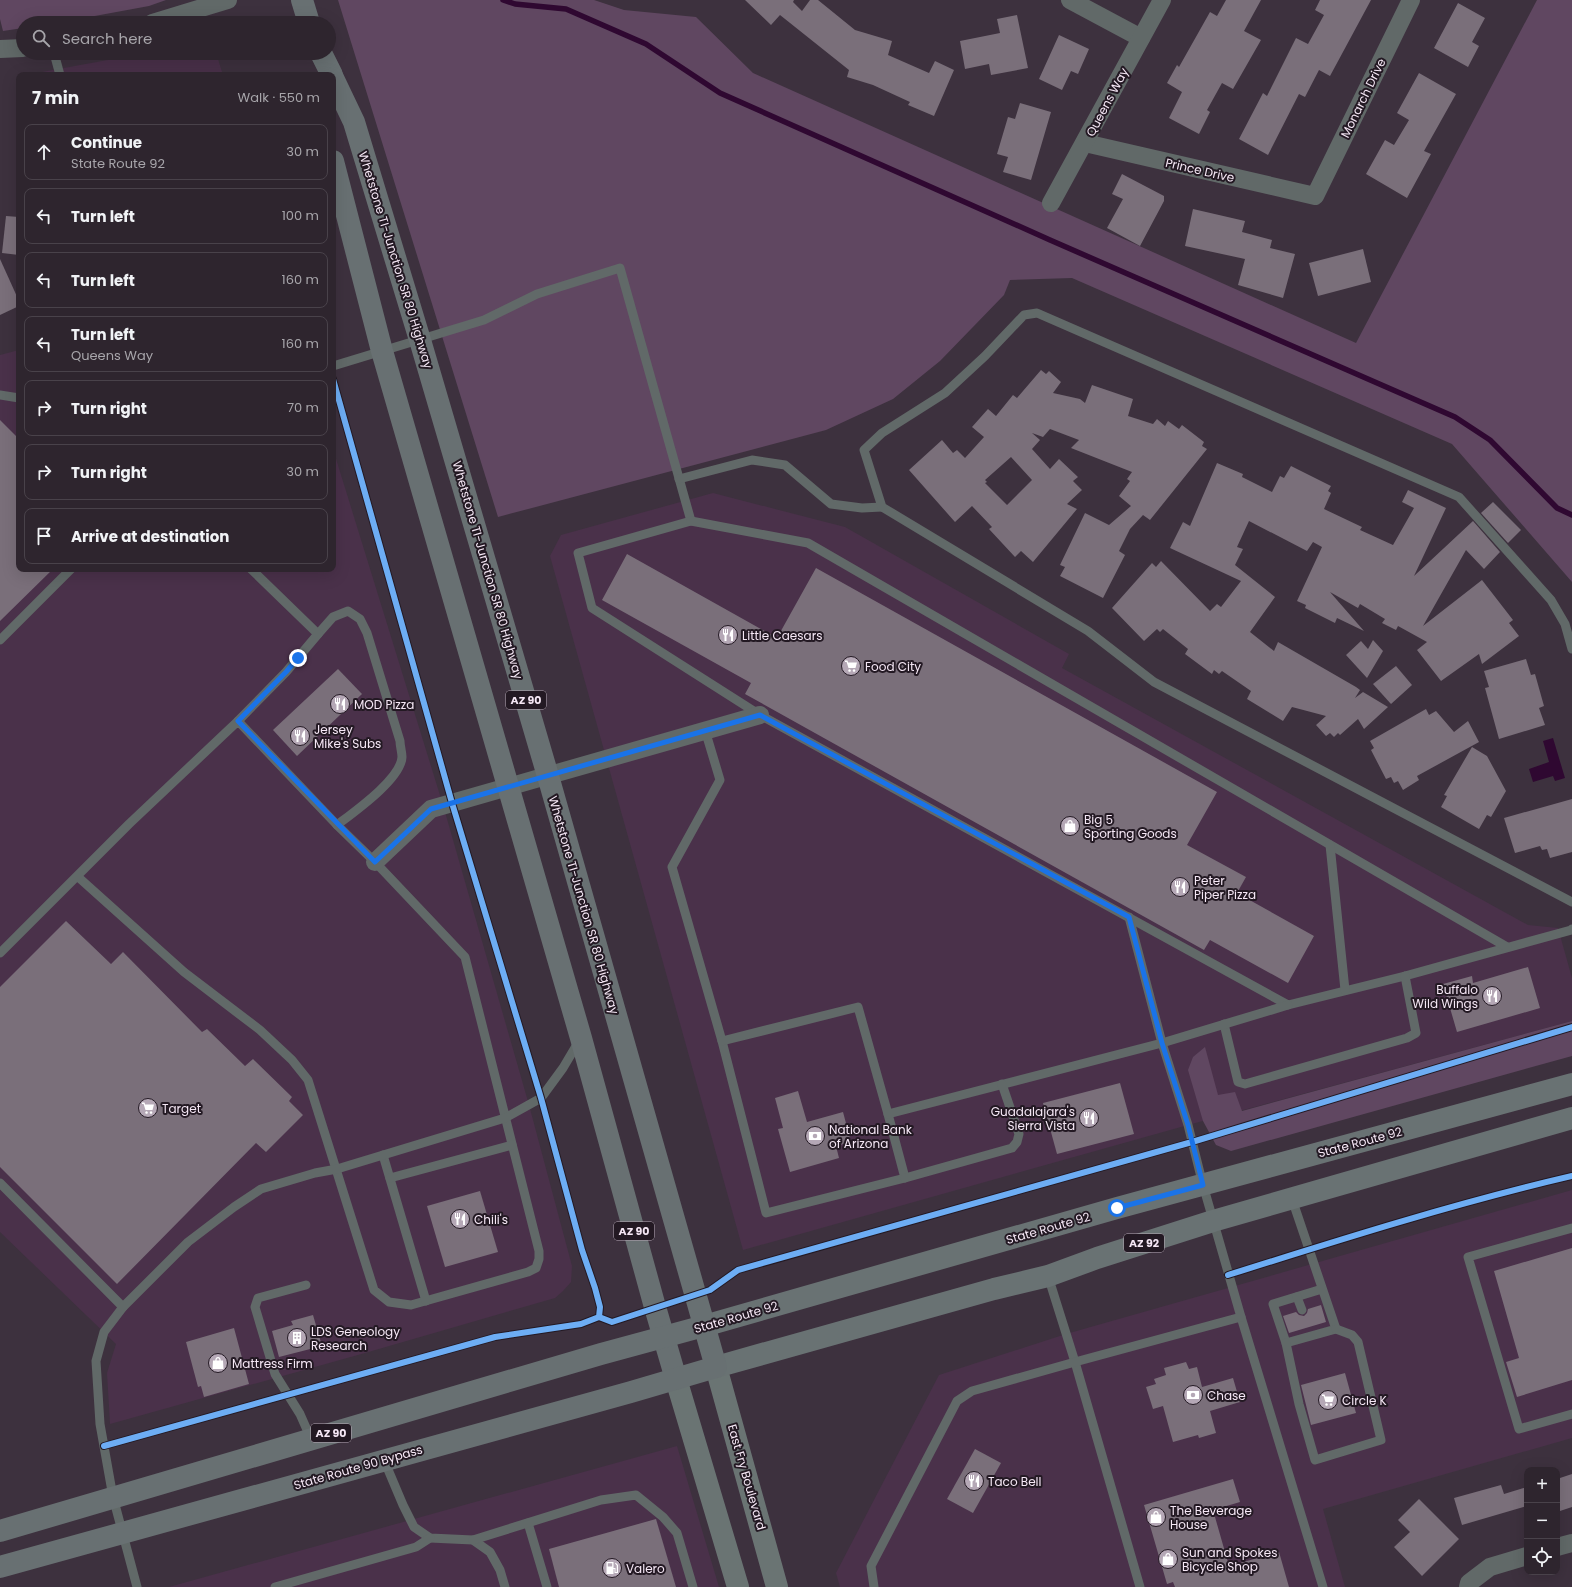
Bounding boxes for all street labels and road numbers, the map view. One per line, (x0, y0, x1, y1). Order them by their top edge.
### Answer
street label: Monarch Drive (1336, 55, 1390, 141)
street label: Queens Way (1082, 64, 1132, 139)
street label: Whetstone TI-Junction SR 80 Highway (355, 149, 437, 371)
street label: Prince Drive (1164, 154, 1236, 186)
street label: Whetstone TI-Junction SR 80 Highway (449, 459, 527, 681)
road number: AZ 90 (506, 691, 546, 709)
street label: Whetstone TI-Junction SR 80 Highway (545, 794, 623, 1016)
street label: State Route 92 (1316, 1123, 1404, 1161)
street label: State Route 92 (1004, 1208, 1092, 1248)
road number: AZ 90 (614, 1222, 654, 1240)
road number: AZ 92 (1124, 1234, 1164, 1252)
street label: State Route 92 (692, 1297, 780, 1337)
street label: East Fry Boulevard (724, 1422, 770, 1532)
road number: AZ 90 (311, 1424, 351, 1442)
street label: State Route 90 Bypass (292, 1440, 424, 1494)

